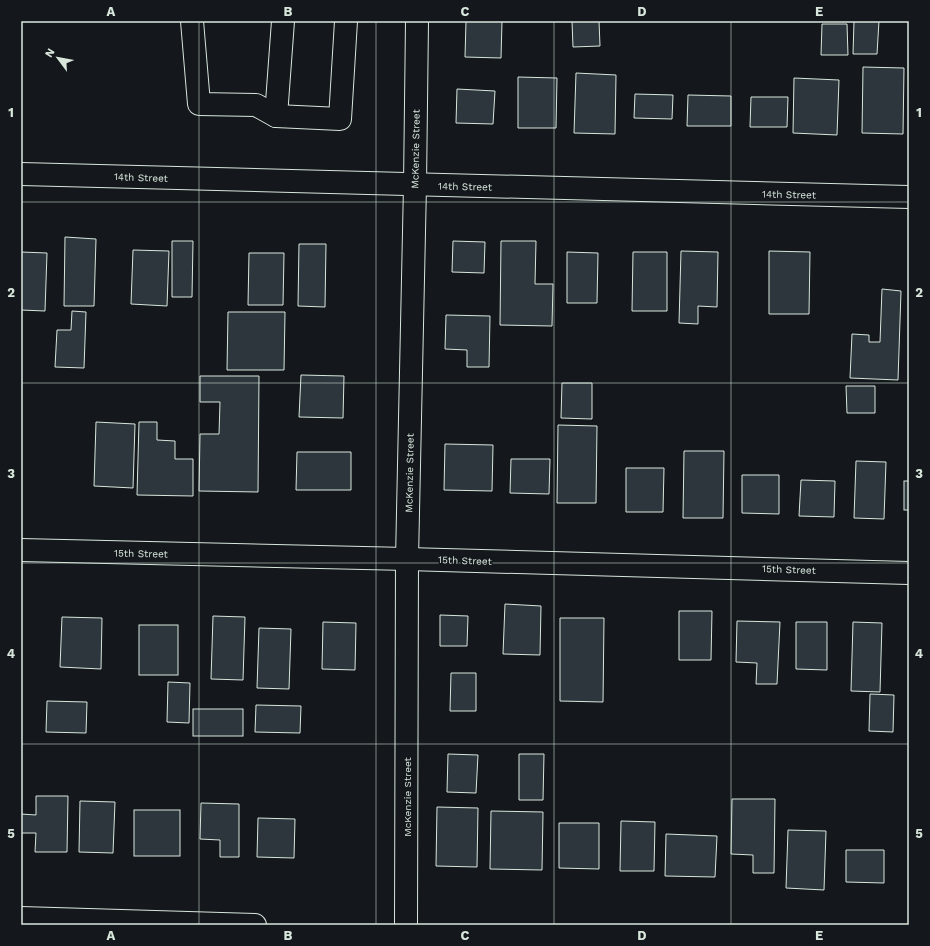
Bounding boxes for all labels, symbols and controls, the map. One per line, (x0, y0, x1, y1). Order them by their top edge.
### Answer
text: A (107, 4, 116, 19)
text: B (284, 4, 293, 19)
text: C (461, 4, 470, 19)
text: D (637, 4, 647, 19)
text: E (815, 4, 823, 19)
north arrow (38, 38, 78, 78)
text: N (42, 46, 58, 60)
text: 1 (8, 105, 14, 120)
text: 1 (916, 105, 922, 120)
street label: McKenzie Street (409, 108, 422, 189)
street label: 14th Street (114, 171, 169, 184)
street label: 14th Street (438, 181, 493, 192)
street label: 14th Street (762, 189, 817, 200)
text: 2 (7, 285, 15, 300)
text: 2 (915, 285, 923, 300)
street label: McKenzie Street (403, 432, 416, 513)
text: 3 (7, 466, 15, 481)
text: 3 (915, 466, 923, 481)
street label: 15th Street (114, 548, 169, 559)
street label: 15th Street (438, 554, 493, 567)
street label: 15th Street (762, 563, 817, 576)
text: 4 (7, 646, 16, 661)
text: 4 (915, 646, 924, 661)
street label: McKenzie Street (402, 756, 413, 837)
text: 5 (7, 826, 15, 841)
text: 5 (915, 826, 923, 841)
text: A (107, 928, 116, 943)
text: B (284, 928, 293, 943)
text: C (461, 928, 470, 943)
text: D (637, 928, 647, 943)
text: E (815, 928, 823, 943)

